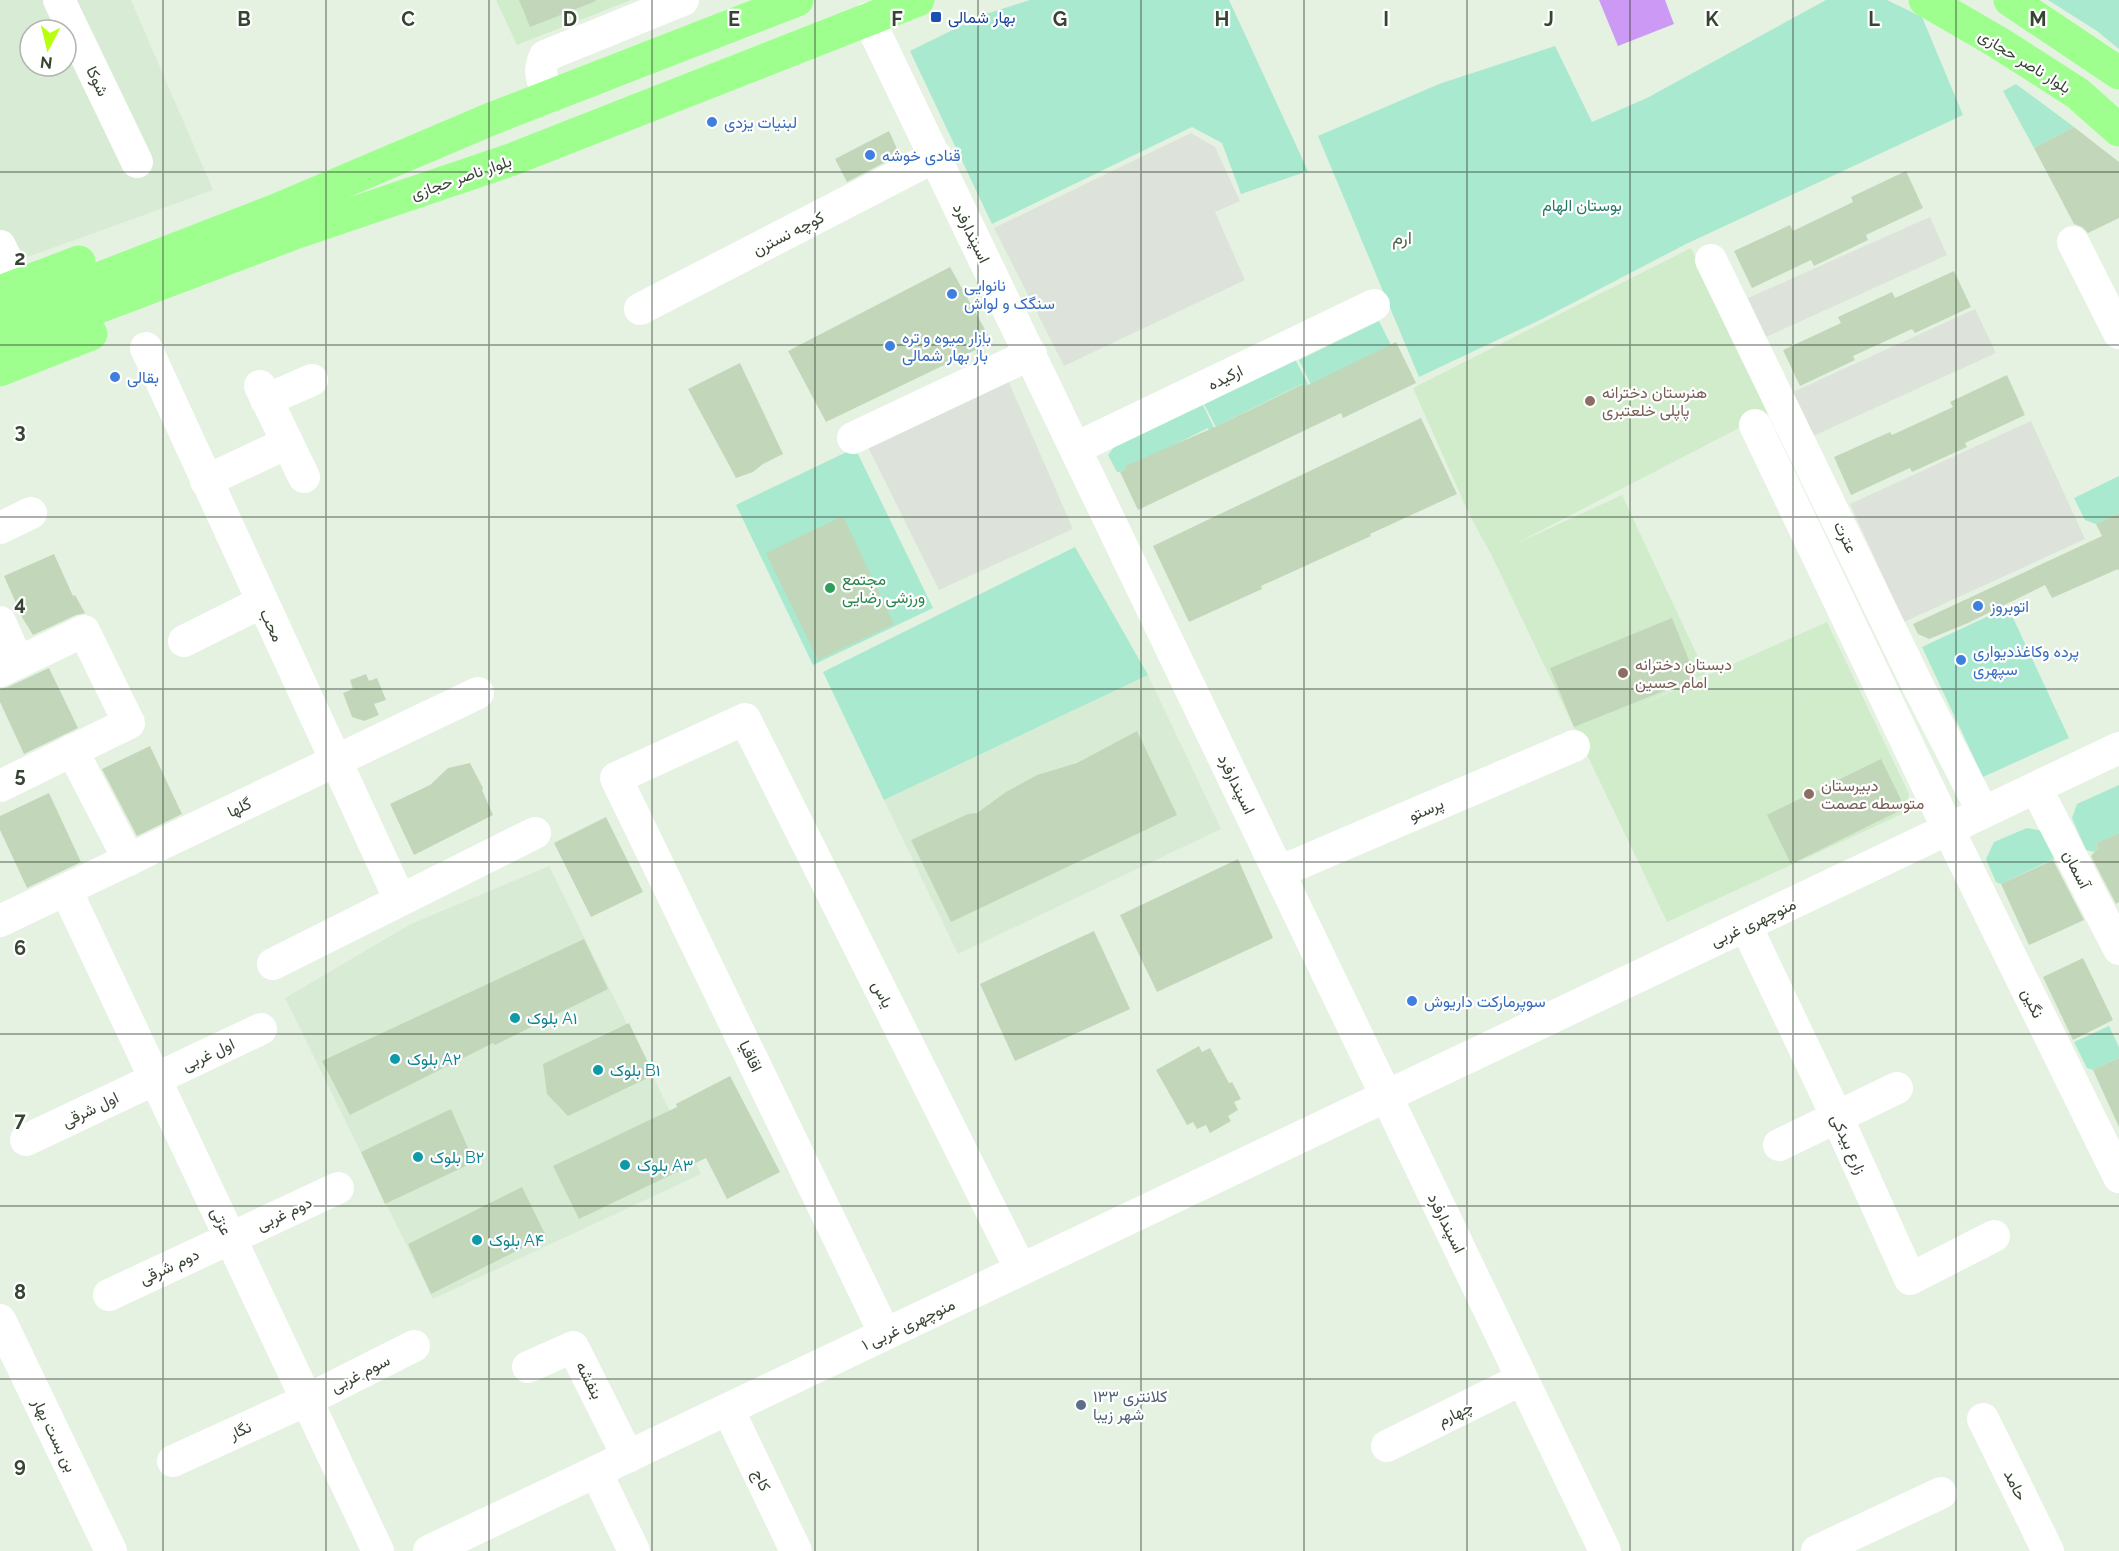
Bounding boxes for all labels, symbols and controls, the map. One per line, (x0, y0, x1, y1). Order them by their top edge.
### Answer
text: B (237, 7, 251, 31)
text: C (401, 7, 415, 31)
text: D (563, 7, 577, 31)
text: E (728, 7, 740, 31)
text: F (891, 7, 903, 31)
text: G (1053, 7, 1067, 31)
text: H (1215, 7, 1229, 31)
text: I (1383, 7, 1389, 31)
text: J (1544, 7, 1554, 31)
text: K (1705, 7, 1719, 31)
text: L (1868, 7, 1880, 31)
text: M (2029, 7, 2047, 31)
place label: بهار شمالی (948, 8, 1015, 28)
marker: بهار شمالی (929, 10, 943, 24)
north arrow (18, 18, 78, 78)
street label: بلوار ناصر حجازی (1975, 26, 2074, 98)
text: N (39, 52, 53, 73)
street label: شوکا (81, 63, 113, 100)
place label: لبنیات یزدی (724, 113, 797, 133)
marker: لبنیات یزدی (705, 115, 719, 129)
place label: قنادی خوشه (882, 146, 961, 166)
marker: قنادی خوشه (863, 148, 877, 162)
street label: بلوار ناصر حجازی (408, 151, 514, 205)
park label: بوستان الهام (1542, 196, 1622, 216)
street label: اسپندارفرد (947, 200, 994, 267)
street label: کوچه نسترن (749, 207, 828, 261)
district label: ارم (1392, 227, 1412, 250)
text: 2 (14, 246, 26, 270)
place label: نانوایی سنگک و لواش (964, 276, 1055, 314)
marker: نانوایی سنگک و لواش (945, 287, 959, 301)
place label: بازار میوه و تره بار بهار شمالی (902, 328, 991, 366)
marker: بازار میوه و تره بار بهار شمالی (883, 339, 897, 353)
street label: ارکیده (1205, 361, 1246, 395)
place label: بقالی (127, 368, 159, 388)
marker: بقالی (108, 370, 122, 384)
place label: هنرستان دخترانه پاپلی خلعتبری (1602, 383, 1707, 422)
marker: هنرستان دخترانه پاپلی خلعتبری (1583, 394, 1597, 408)
text: 3 (14, 419, 26, 443)
street label: عترت (1829, 518, 1861, 557)
place label: مجتمع ورزشی رضایی (842, 570, 925, 608)
marker: مجتمع ورزشی رضایی (823, 581, 837, 595)
text: 4 (14, 591, 26, 615)
place label: اتوبروز (1989, 597, 2029, 617)
marker: اتوبروز (1971, 599, 1985, 613)
street label: محب (256, 606, 287, 645)
place label: پرده وکاغذدیواری سپهری (1973, 642, 2079, 681)
marker: پرده وکاغذدیواری سپهری (1954, 653, 1968, 667)
place label: دبستان دخترانه امام حسین (1635, 655, 1732, 693)
marker: دبستان دخترانه امام حسین (1616, 666, 1630, 680)
street label: اسپندارفرد (1212, 751, 1259, 818)
text: 5 (14, 763, 26, 787)
place label: دبیرستان متوسطه عصمت (1821, 776, 1924, 814)
marker: دبیرستان متوسطه عصمت (1802, 787, 1816, 801)
street label: گلها (224, 794, 255, 822)
street label: پرستو (1406, 794, 1447, 827)
street label: آسمان (2059, 847, 2095, 893)
street label: منوچهری غربی (1708, 894, 1800, 952)
text: 6 (14, 936, 26, 960)
street label: یاس (867, 977, 897, 1012)
street label: نگین (2016, 985, 2048, 1022)
place label: سوپرمارکت داریوش (1424, 992, 1546, 1013)
marker: سوپرمارکت داریوش (1405, 994, 1419, 1008)
place label: بلوک A۱ (527, 1009, 577, 1029)
marker: بلوک A۱ (508, 1011, 522, 1025)
street label: اول غربی (179, 1034, 238, 1076)
street label: اقاقیا (735, 1037, 766, 1075)
place label: بلوک A۲ (407, 1050, 461, 1070)
marker: بلوک A۲ (388, 1052, 402, 1066)
place label: بلوک B۱ (610, 1061, 660, 1081)
marker: بلوک B۱ (591, 1063, 605, 1077)
street label: اول شرقی (59, 1088, 122, 1132)
text: 7 (14, 1108, 26, 1132)
street label: زارع بیدکی (1825, 1111, 1870, 1178)
place label: بلوک B۲ (430, 1148, 484, 1168)
marker: بلوک B۲ (411, 1150, 425, 1164)
place label: بلوک A۳ (637, 1156, 693, 1176)
marker: بلوک A۳ (618, 1158, 632, 1172)
street label: اسپندارفرد (1422, 1190, 1469, 1257)
street label: دوم غربی (253, 1192, 315, 1235)
street label: عزتی (206, 1204, 236, 1239)
place label: بلوک A۴ (489, 1231, 544, 1251)
marker: بلوک A۴ (470, 1233, 484, 1247)
street label: دوم شرقی (136, 1244, 203, 1289)
text: 8 (14, 1280, 26, 1304)
street label: منوچهری غربی ۱ (859, 1295, 959, 1356)
street label: سوم غربی (327, 1350, 394, 1397)
street label: بنفشه (572, 1358, 607, 1402)
place label: کلانتری ۱۳۳ شهر زیبا (1093, 1387, 1167, 1425)
street label: بن بست بهار (27, 1394, 81, 1476)
street label: چهارم (1435, 1397, 1477, 1432)
marker: کلانتری ۱۳۳ شهر زیبا (1074, 1398, 1088, 1412)
street label: نگار (225, 1417, 255, 1445)
text: 9 (14, 1453, 26, 1477)
street label: کاج (746, 1466, 775, 1495)
street label: حامد (2000, 1467, 2031, 1504)

